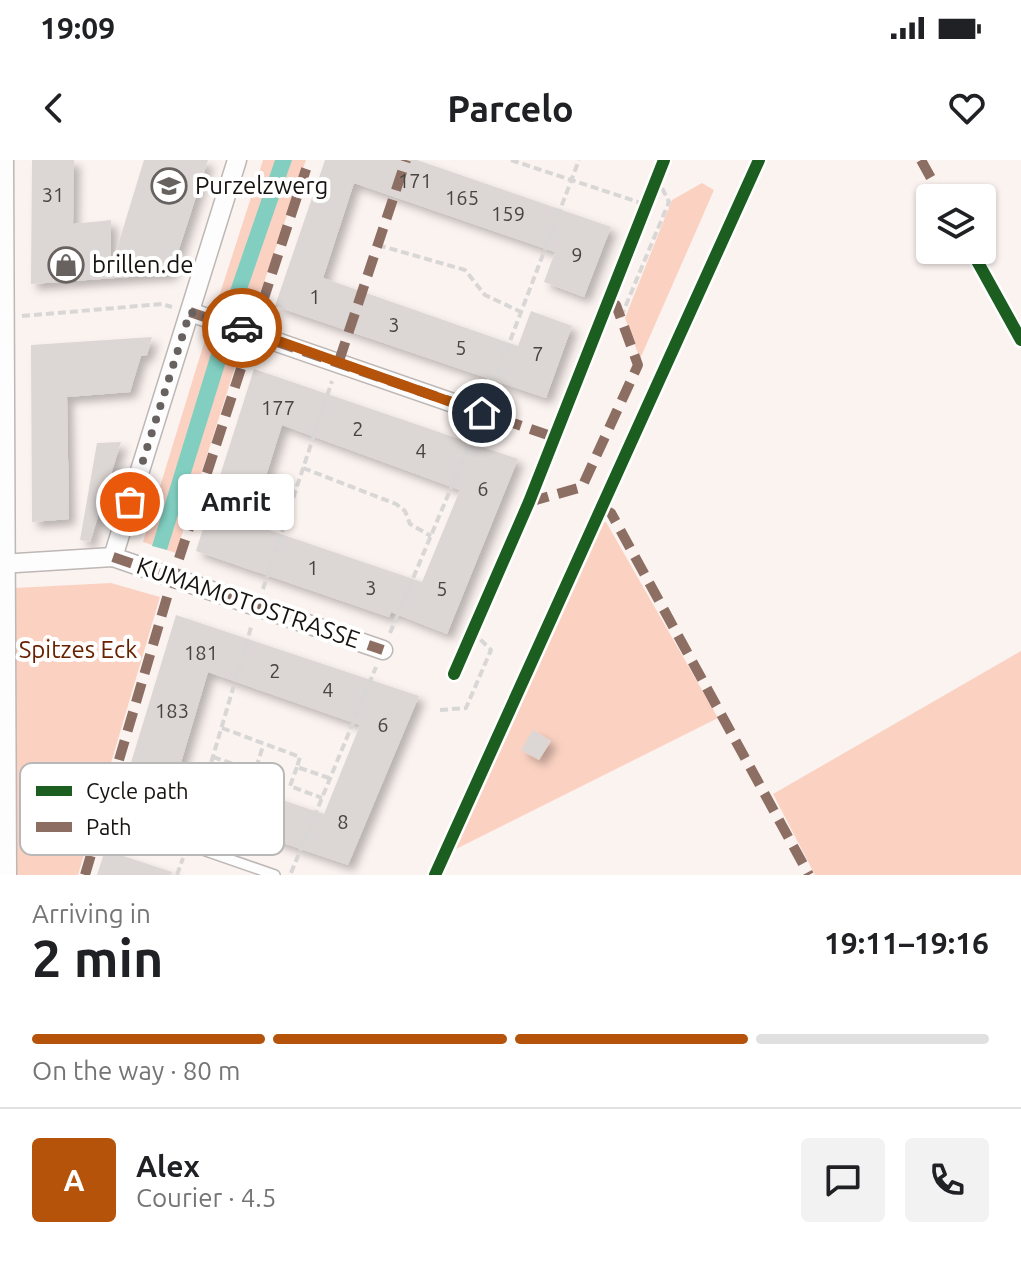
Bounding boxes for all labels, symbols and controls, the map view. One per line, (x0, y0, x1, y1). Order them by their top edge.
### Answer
text: 19:09 (40, 11, 115, 45)
icon: back (32, 86, 76, 130)
icon: heart (945, 86, 989, 130)
text: Parcelo (447, 88, 574, 129)
school or university icon: Purzelzwerg (150, 167, 188, 205)
house number: 171 (398, 169, 432, 192)
place label: Purzelzwerg (195, 172, 328, 199)
house number: 31 (42, 183, 64, 206)
map controls (916, 184, 996, 264)
button: layers (916, 184, 996, 264)
house number: 165 (445, 186, 479, 209)
house number: 159 (491, 202, 525, 225)
house number: 9 (571, 243, 583, 266)
shop icon: brillen.de (47, 246, 85, 284)
place label: brillen.de (92, 251, 194, 278)
house number: 1 (309, 285, 321, 308)
courier (202, 288, 282, 368)
icon: car (220, 306, 264, 350)
house number: 3 (388, 313, 400, 336)
house number: 5 (455, 336, 467, 359)
house number: 7 (532, 342, 544, 365)
pin (448, 379, 516, 447)
icon: home (460, 391, 504, 435)
house number: 177 (261, 396, 295, 419)
house number: 2 (352, 417, 364, 440)
house number: 4 (415, 439, 427, 462)
pin (96, 468, 164, 536)
callout: Amrit (178, 474, 294, 530)
house number: 6 (477, 477, 489, 500)
icon: bag (108, 480, 152, 524)
text: Amrit (201, 487, 271, 516)
street label: KUMAMOTOSTRASSE (133, 552, 363, 653)
house number: 1 (307, 556, 319, 579)
house number: 3 (365, 576, 377, 599)
house number: 5 (436, 577, 448, 600)
park label: Spitzes Eck (19, 636, 137, 663)
house number: 181 (184, 641, 218, 664)
house number: 2 (269, 659, 281, 682)
house number: 4 (322, 678, 334, 701)
house number: 183 (155, 699, 189, 722)
house number: 6 (377, 713, 389, 736)
legend (20, 763, 284, 855)
text: Cycle path (86, 778, 189, 803)
house number: 8 (337, 810, 349, 833)
text: Path (86, 814, 131, 839)
text: Arriving in (32, 899, 151, 928)
text: 19:11–19:16 (824, 926, 989, 960)
text: 2 min (32, 929, 163, 987)
text: On the way · 80 m (32, 1056, 240, 1085)
button: chat (801, 1138, 885, 1222)
button: phone (905, 1138, 989, 1222)
text: Alex (136, 1149, 200, 1183)
text: A (63, 1163, 85, 1197)
text: Courier · 4.5 (136, 1183, 276, 1212)

